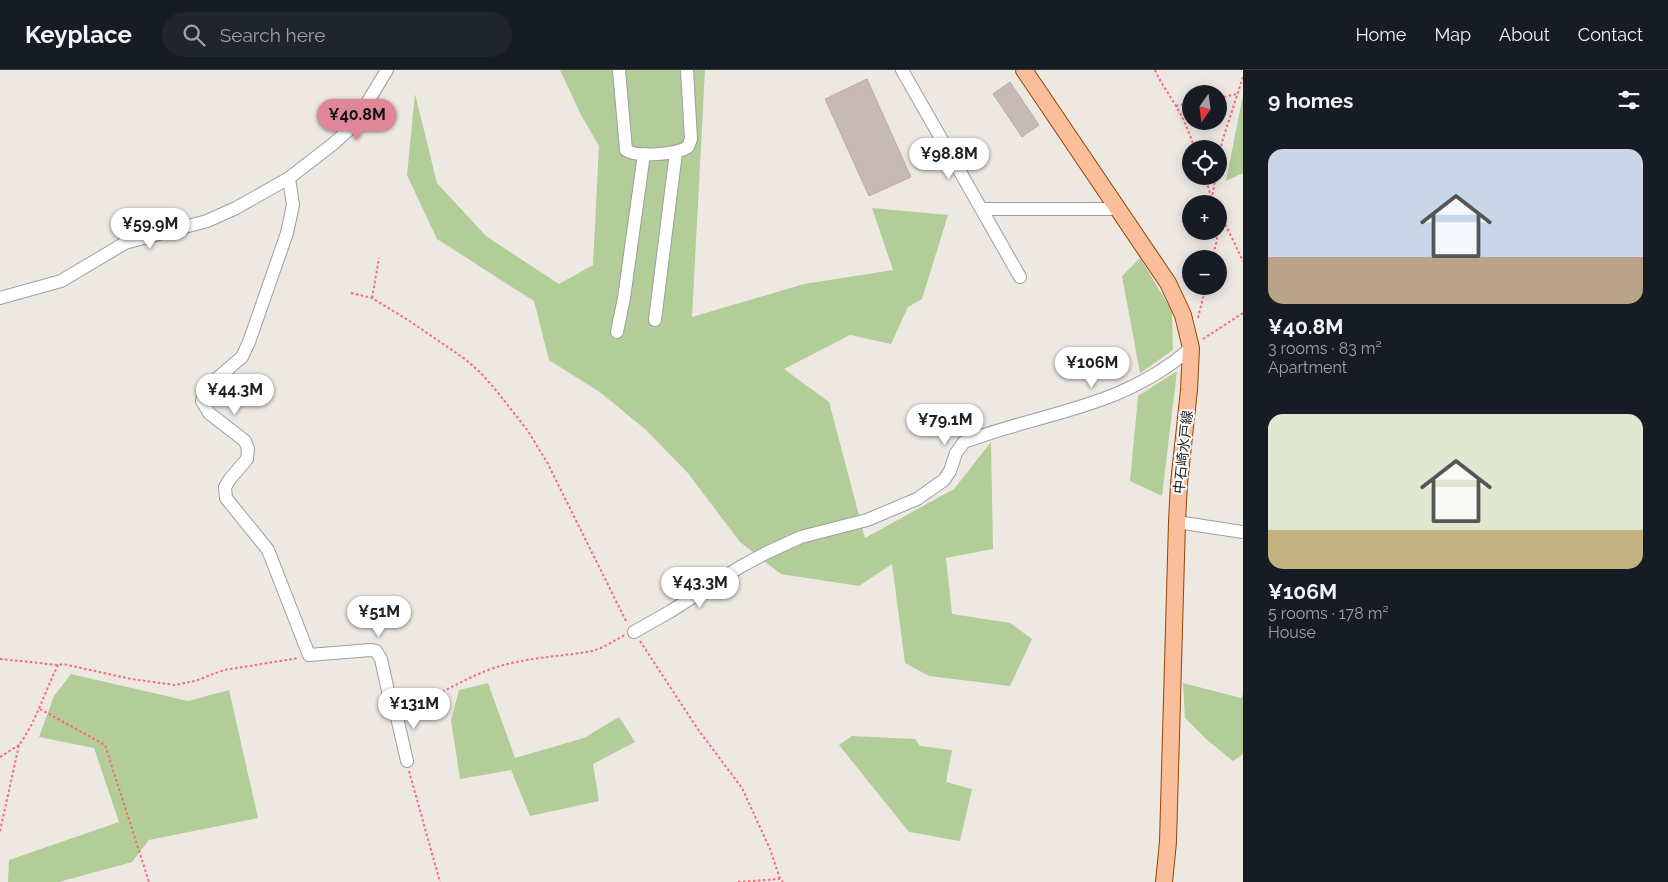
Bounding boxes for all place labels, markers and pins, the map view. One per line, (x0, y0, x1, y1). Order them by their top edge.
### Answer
pin: ¥40.8M (316, 98, 398, 141)
pin: ¥98.8M (908, 138, 990, 180)
pin: ¥59.9M (109, 208, 191, 250)
pin: ¥106M (1057, 346, 1127, 389)
pin: ¥44.3M (194, 374, 276, 416)
pin: ¥79.1M (904, 404, 986, 446)
pin: ¥43.3M (659, 566, 741, 609)
pin: ¥51M (349, 596, 409, 638)
pin: ¥131M (379, 688, 449, 730)

